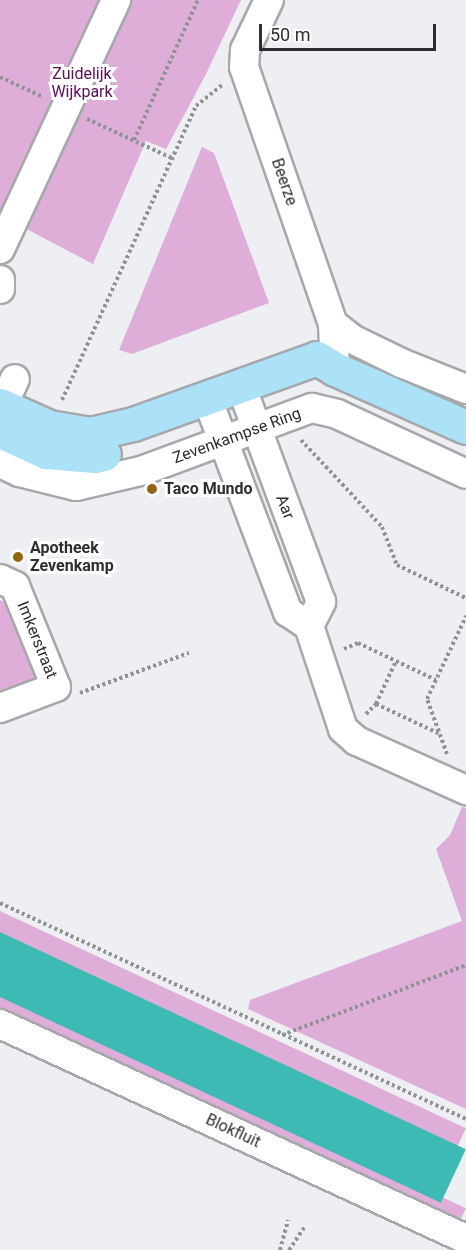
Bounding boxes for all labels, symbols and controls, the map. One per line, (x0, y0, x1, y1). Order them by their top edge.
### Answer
scale bar (262, 12, 439, 50)
text: 50 m (270, 24, 310, 45)
park label: Zuidelijk Wijkpark (51, 64, 113, 102)
street label: Beerze (267, 156, 301, 208)
street label: Zevenkampse Ring (170, 404, 304, 468)
place label: Taco Mundo (164, 479, 253, 499)
marker: Taco Mundo (145, 482, 159, 496)
street label: Aar (272, 492, 298, 522)
place label: Apotheek Zevenkamp (30, 538, 114, 576)
marker: Apotheek Zevenkamp (11, 550, 25, 564)
street label: Imkerstraat (13, 599, 61, 681)
street label: Blokfluit (203, 1110, 263, 1152)

